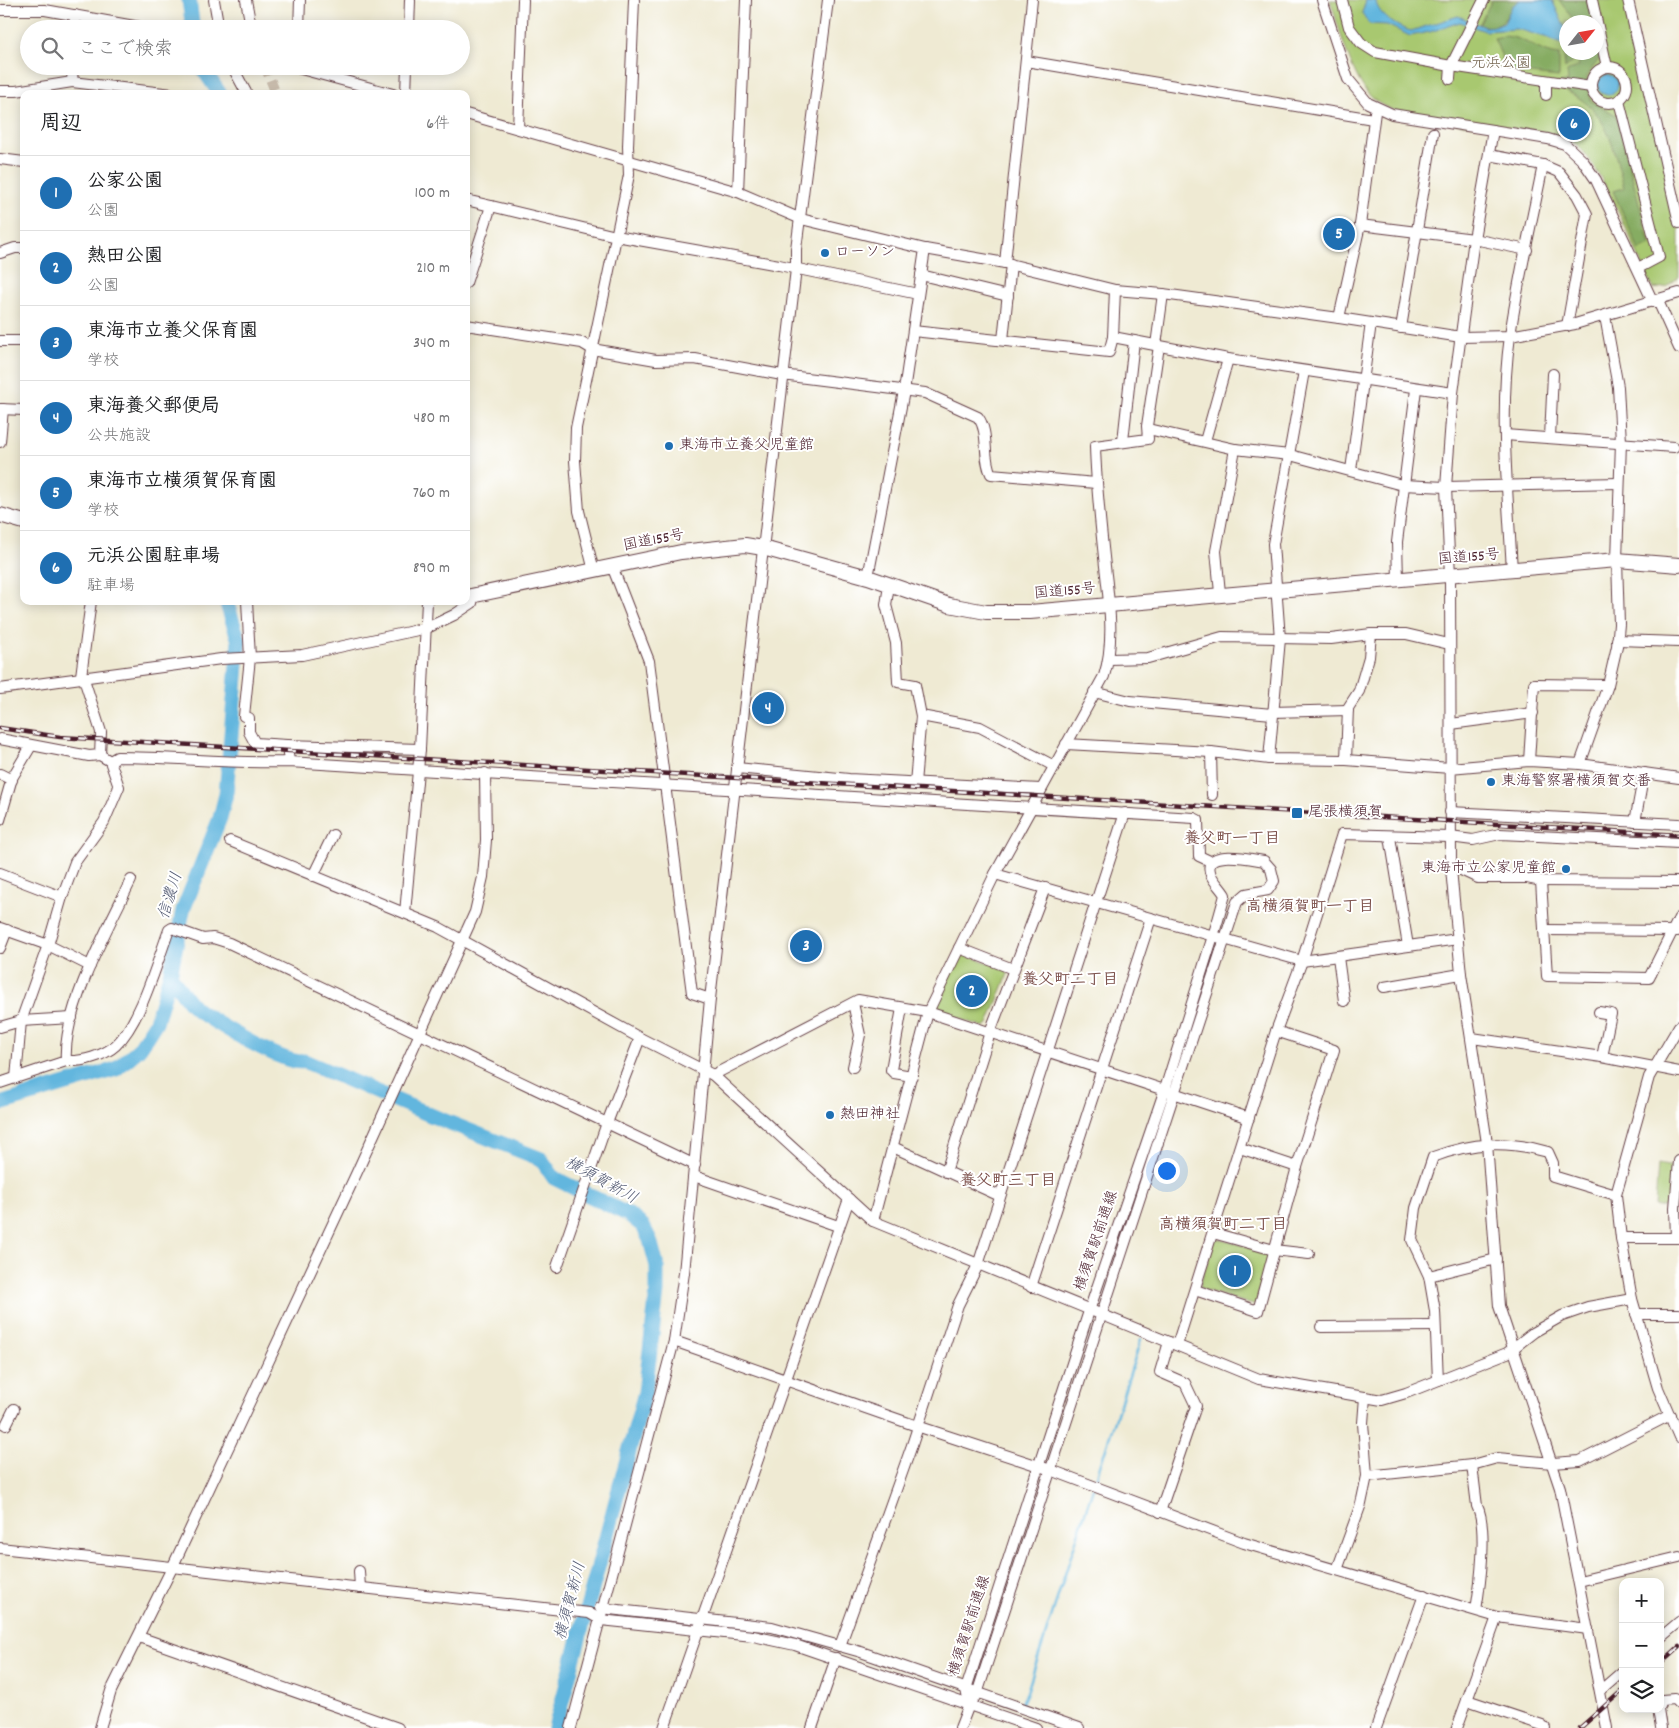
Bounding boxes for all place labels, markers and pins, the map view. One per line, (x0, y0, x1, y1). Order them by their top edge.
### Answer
pin: 6 (1558, 105, 1590, 143)
pin: 5 (1323, 215, 1355, 253)
place label: ローソン (835, 242, 895, 264)
marker: ローソン (819, 247, 831, 259)
place label: 東海市立養父児童館 (679, 435, 814, 457)
marker: 東海市立養父児童館 (663, 440, 675, 452)
pin: 4 (752, 689, 784, 727)
place label: 東海警察署横須賀交番 (1501, 771, 1651, 793)
marker: 東海警察署横須賀交番 (1485, 776, 1497, 788)
place label: 尾張横須賀 (1308, 802, 1383, 824)
marker: 尾張横須賀 (1290, 806, 1304, 820)
place label: 東海市立公家児童館 (1421, 858, 1556, 880)
marker: 東海市立公家児童館 (1560, 863, 1572, 875)
pin: 3 (790, 927, 822, 965)
pin: 2 (956, 972, 988, 1010)
place label: 熱田神社 (840, 1104, 900, 1126)
marker: 熱田神社 (824, 1109, 836, 1121)
pin: 1 (1219, 1252, 1251, 1290)

